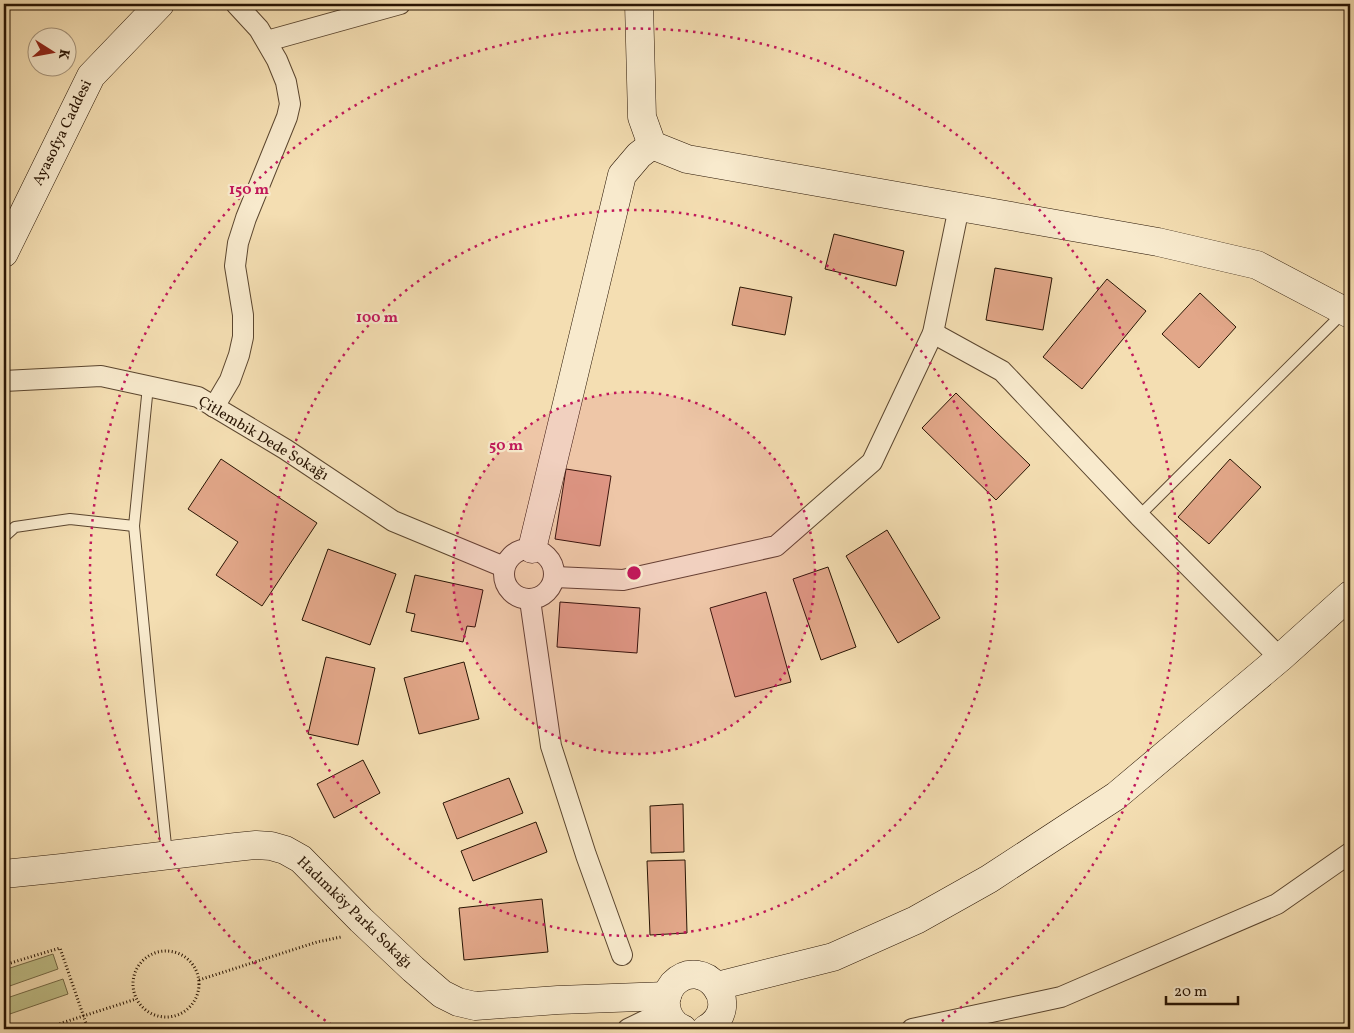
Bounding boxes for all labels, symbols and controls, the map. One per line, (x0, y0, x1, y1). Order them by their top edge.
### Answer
north arrow (28, 28, 78, 78)
text: K (53, 47, 74, 61)
street label: Ayasofya Caddesi (28, 76, 98, 190)
text: 150 m (229, 180, 269, 201)
text: 100 m (356, 308, 399, 329)
street label: Çitlembik Dede Sokağı (194, 392, 332, 486)
text: 50 m (489, 436, 523, 457)
centre of rings (625, 564, 643, 582)
street label: Hadımköy Parkı Sokağı (291, 852, 417, 974)
scale bar (1166, 973, 1239, 1005)
text: 20 m (1174, 982, 1207, 1003)

